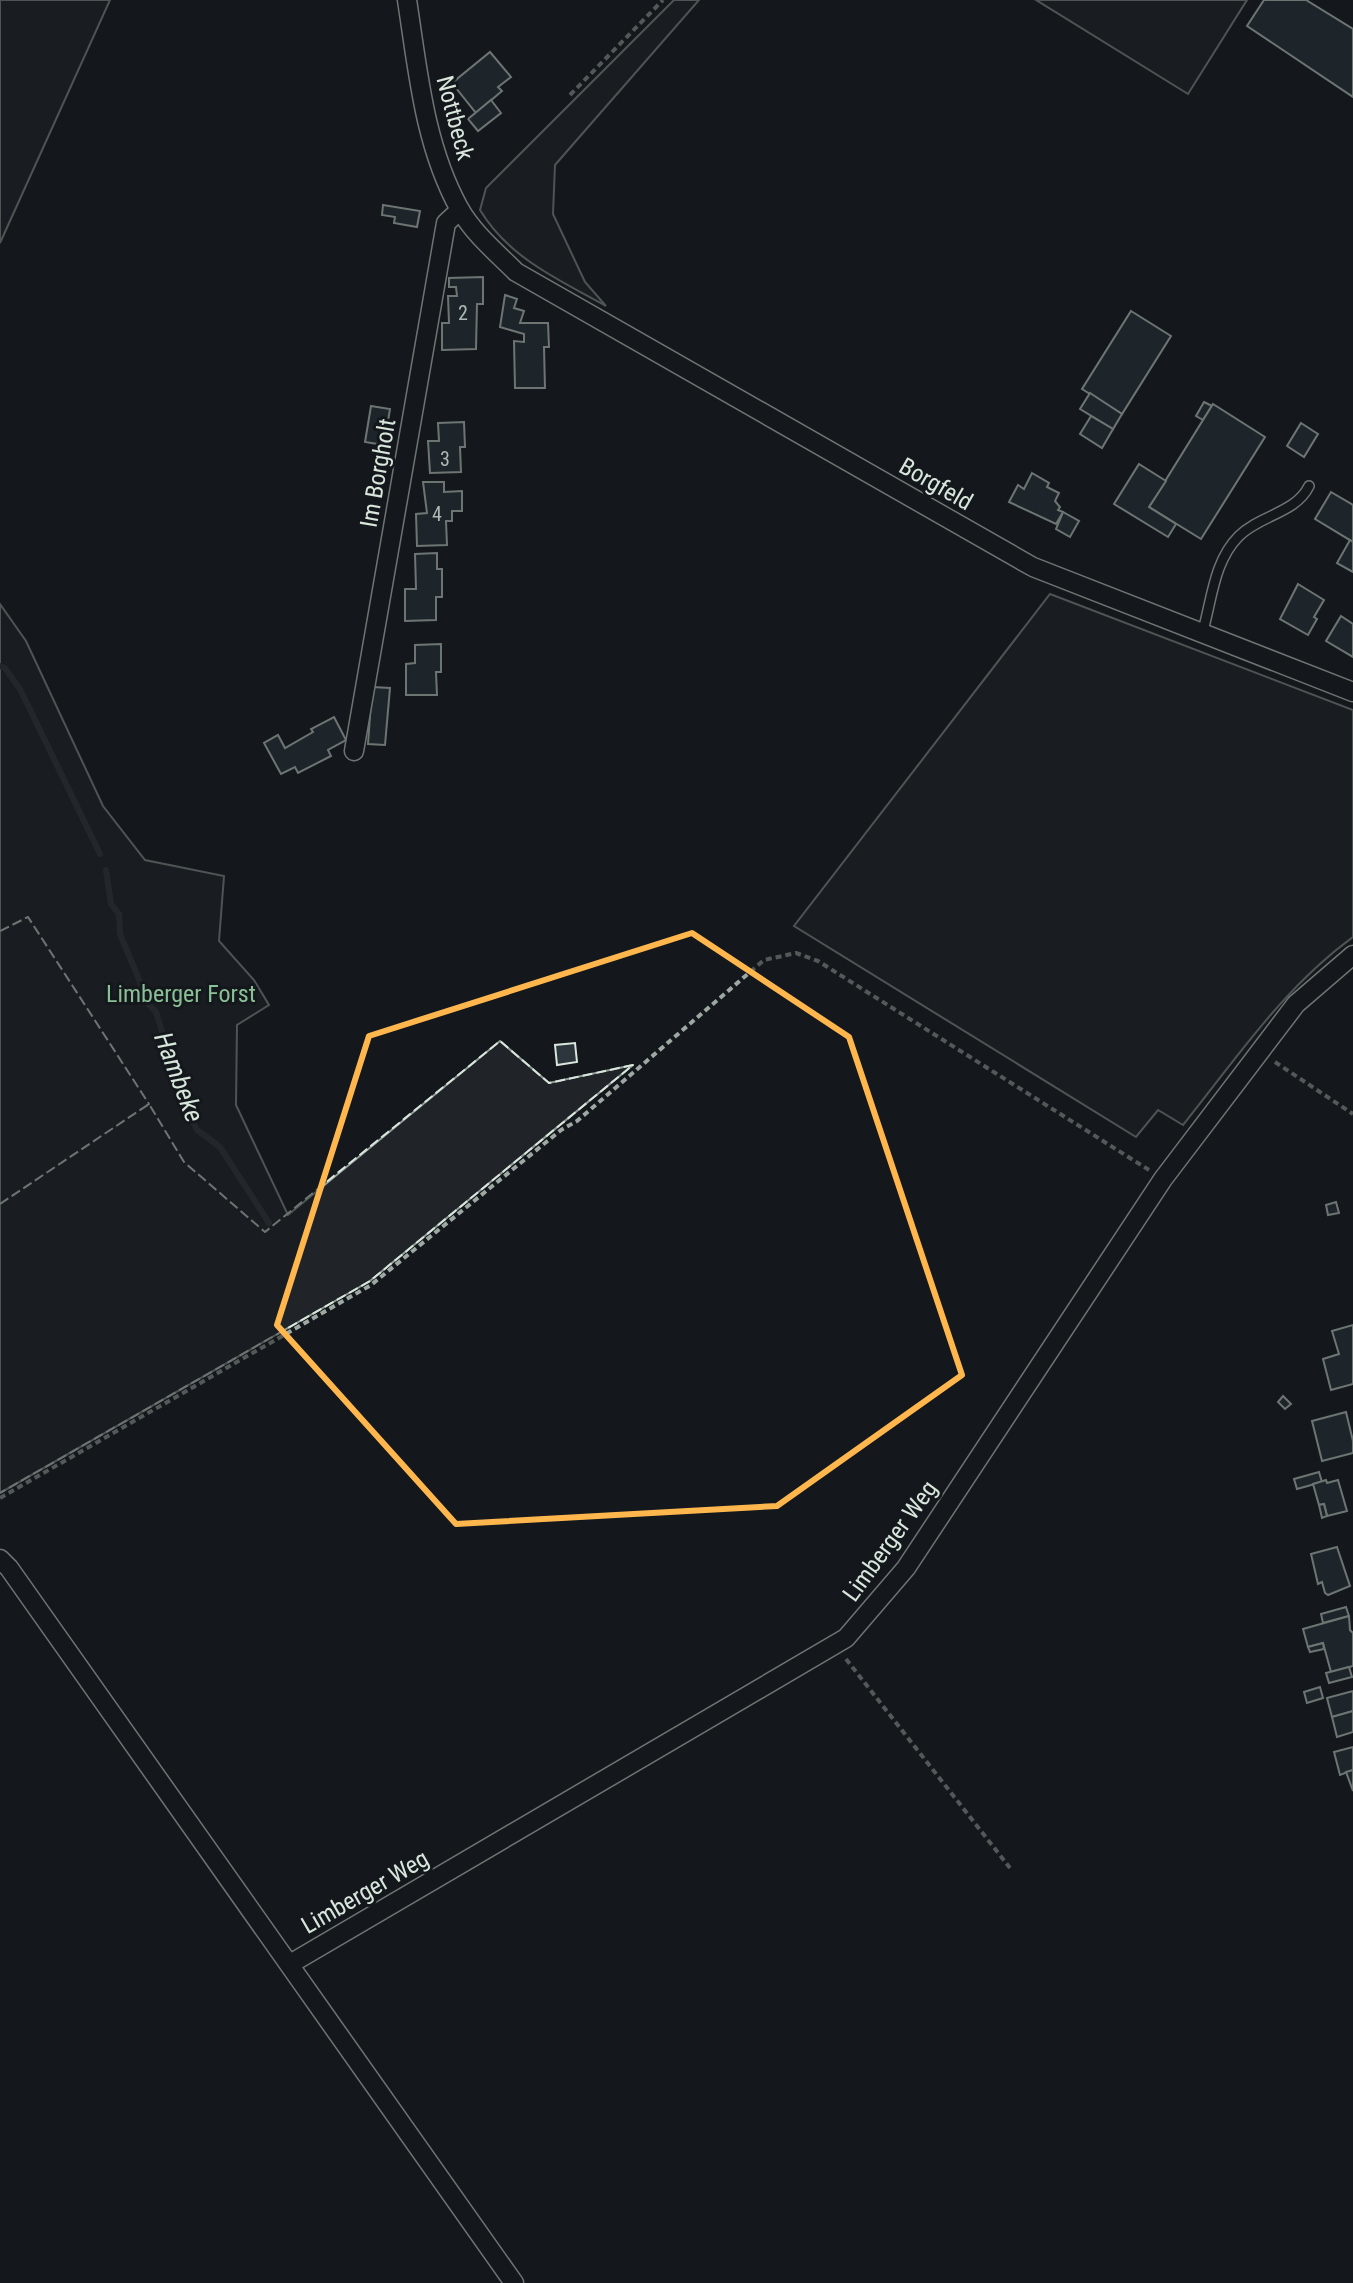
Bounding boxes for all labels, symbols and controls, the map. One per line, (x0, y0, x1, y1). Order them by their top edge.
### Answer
street label: Nottbeck (430, 73, 480, 163)
house number: 2 (458, 301, 468, 325)
street label: Im Borgholt (355, 416, 401, 530)
house number: 3 (440, 447, 450, 471)
street label: Borgfeld (894, 452, 978, 516)
house number: 4 (432, 502, 442, 526)
park label: Limberger Forst (106, 980, 256, 1008)
water label: Hambeke (148, 1028, 210, 1126)
street label: Limberger Weg (837, 1475, 943, 1607)
street label: Limberger Weg (296, 1844, 434, 1940)

